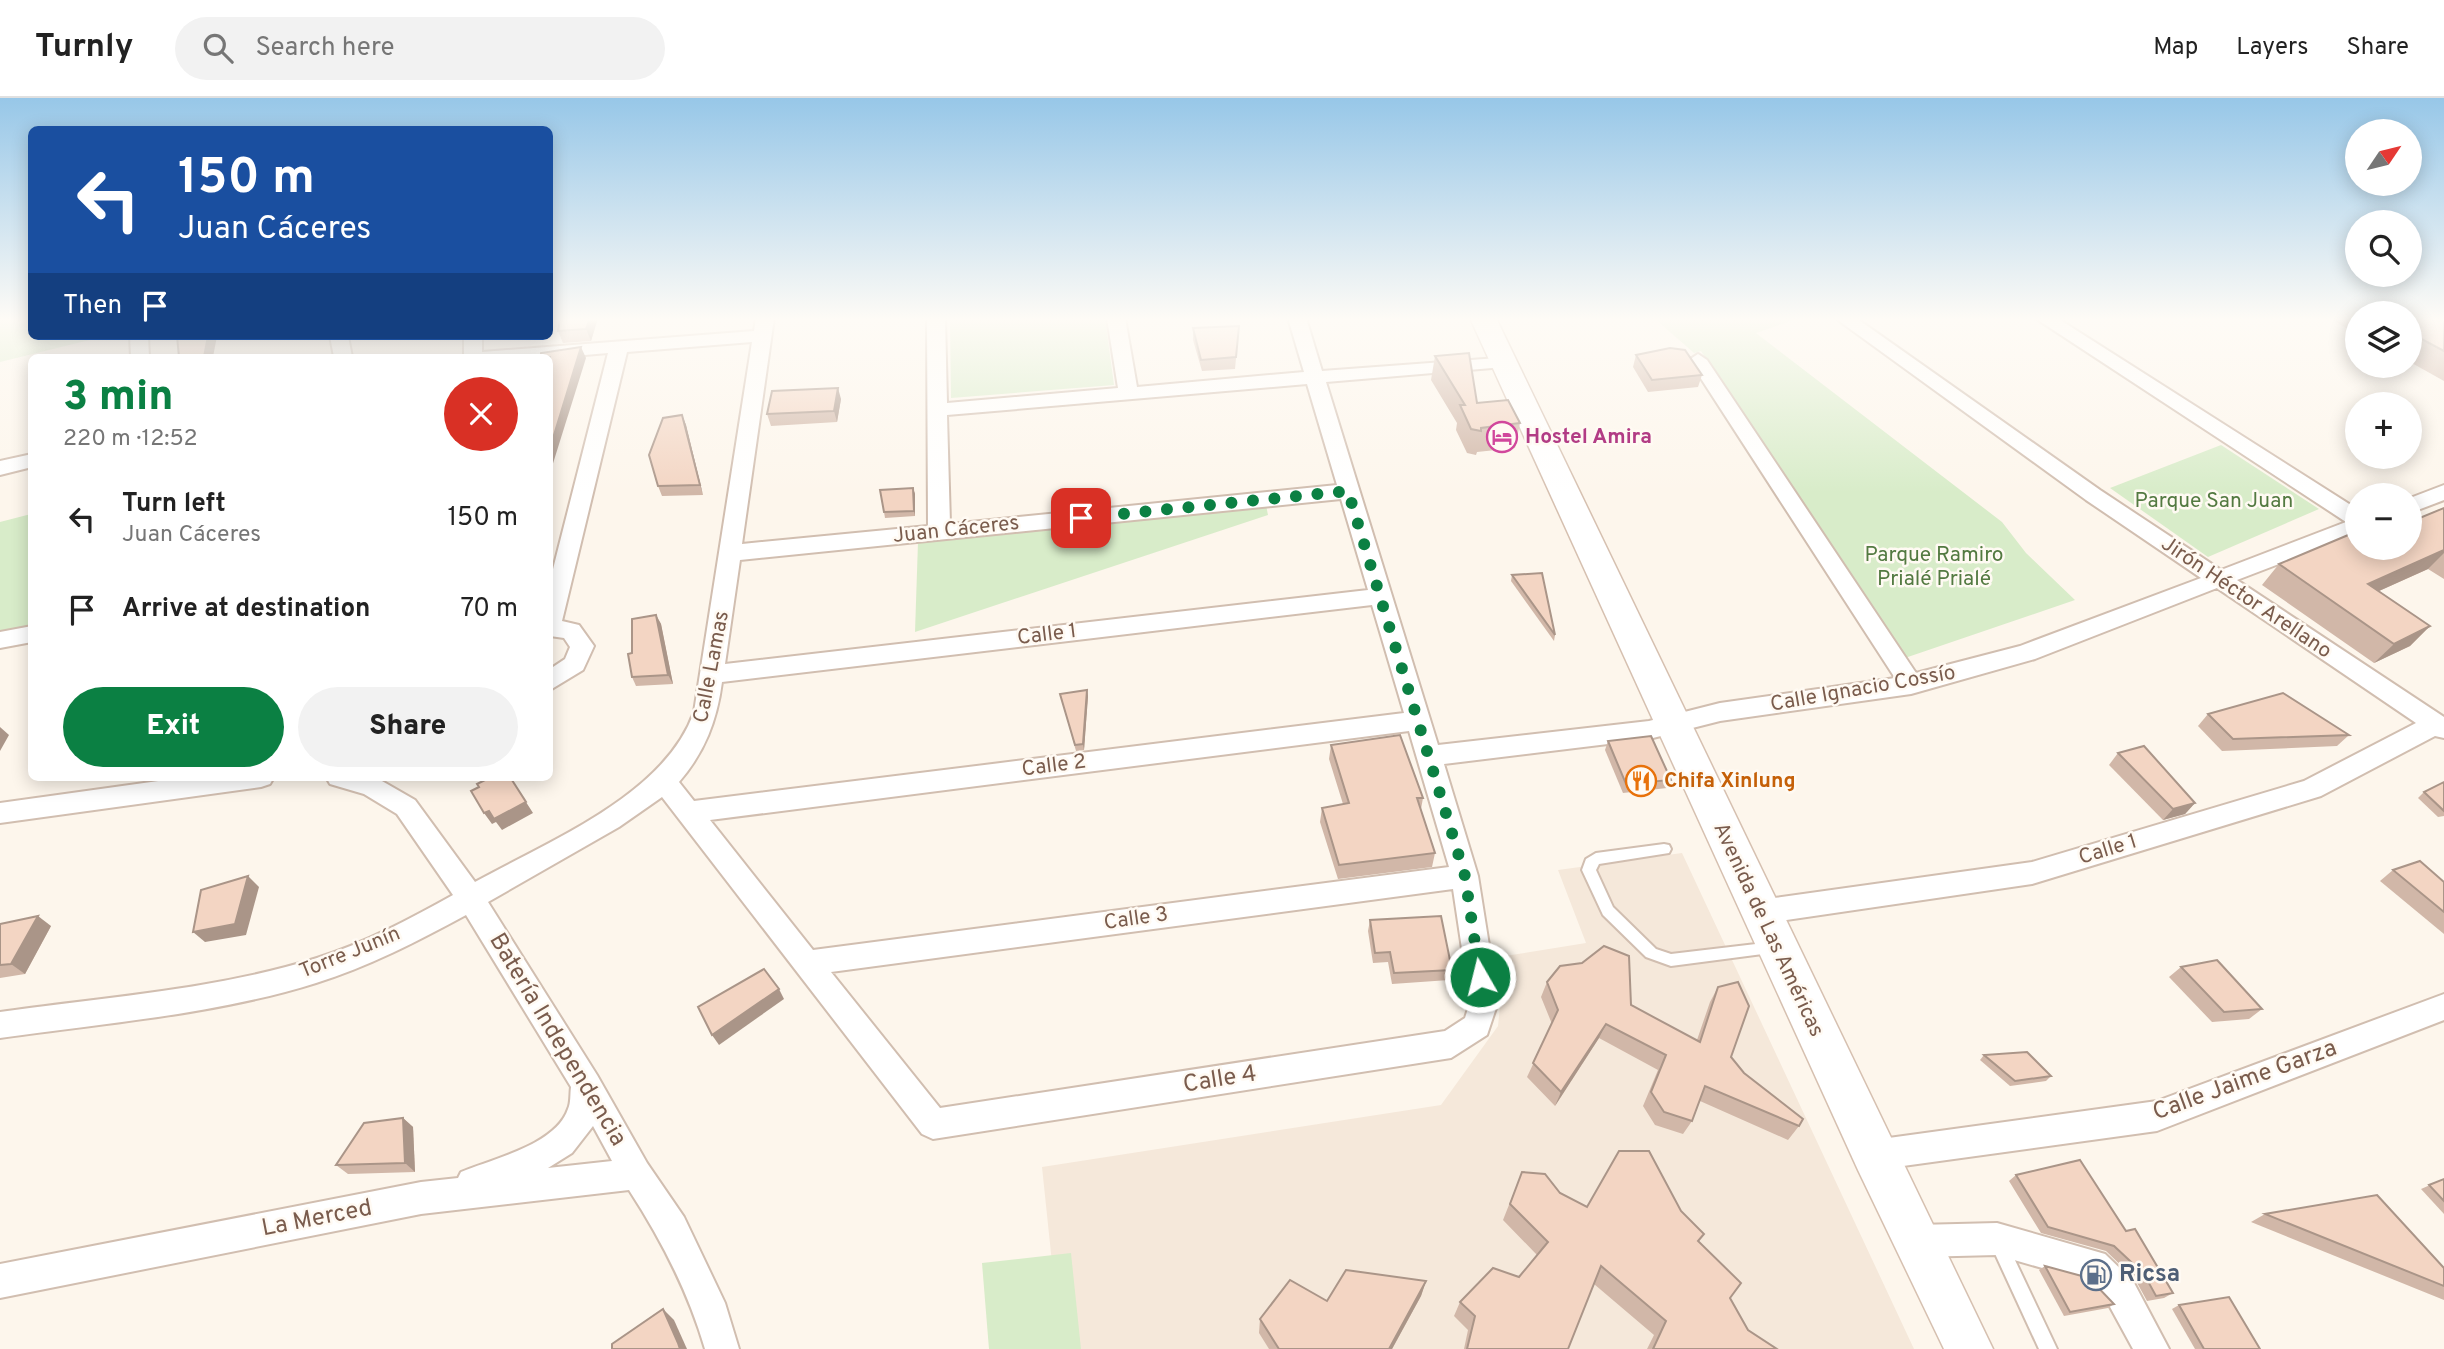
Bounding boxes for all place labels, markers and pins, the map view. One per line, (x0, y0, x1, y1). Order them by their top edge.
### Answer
hotel icon: Hostel Amira (1485, 420, 1519, 454)
place label: Hostel Amira (1525, 424, 1652, 451)
pin (1051, 488, 1111, 548)
restaurant icon: Chifa Xinlung (1624, 764, 1658, 798)
place label: Chifa Xinlung (1664, 768, 1796, 795)
fuel station icon: Ricsa (2079, 1258, 2113, 1292)
place label: Ricsa (2119, 1260, 2180, 1290)

